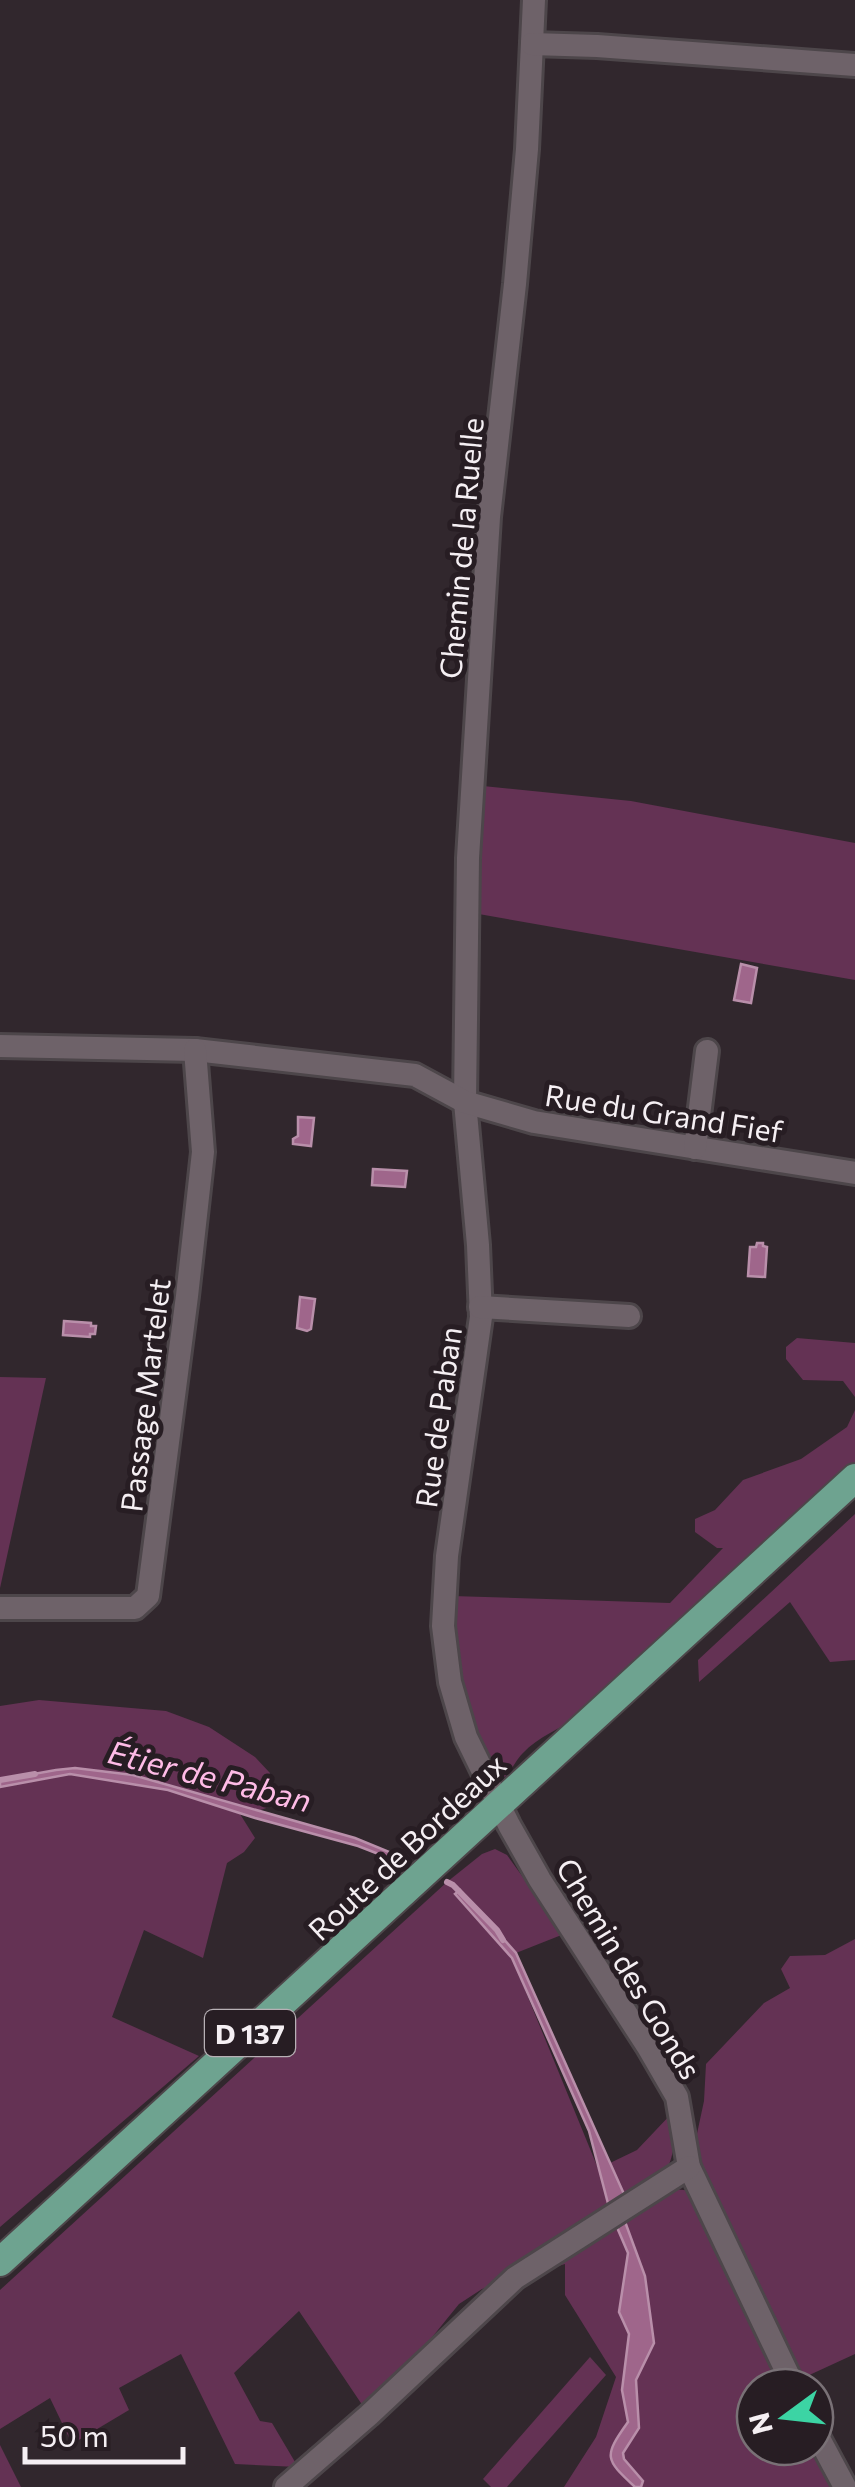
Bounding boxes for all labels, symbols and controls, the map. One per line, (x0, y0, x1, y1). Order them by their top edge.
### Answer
street label: Chemin de la Ruelle (430, 416, 490, 680)
street label: Rue du Grand Fief (543, 1075, 786, 1149)
street label: Passage Martelet (111, 1276, 177, 1514)
street label: Rue de Paban (406, 1324, 468, 1510)
water label: Étier de Paban (104, 1730, 316, 1820)
street label: Route de Bordeaux (300, 1745, 512, 1947)
street label: Chemin des Gonds (550, 1851, 710, 2085)
road number: D 137 (205, 2010, 295, 2056)
north arrow (735, 2367, 835, 2467)
scale bar (25, 2402, 182, 2464)
text: N (741, 2409, 779, 2438)
text: 50 m (40, 2416, 109, 2453)

